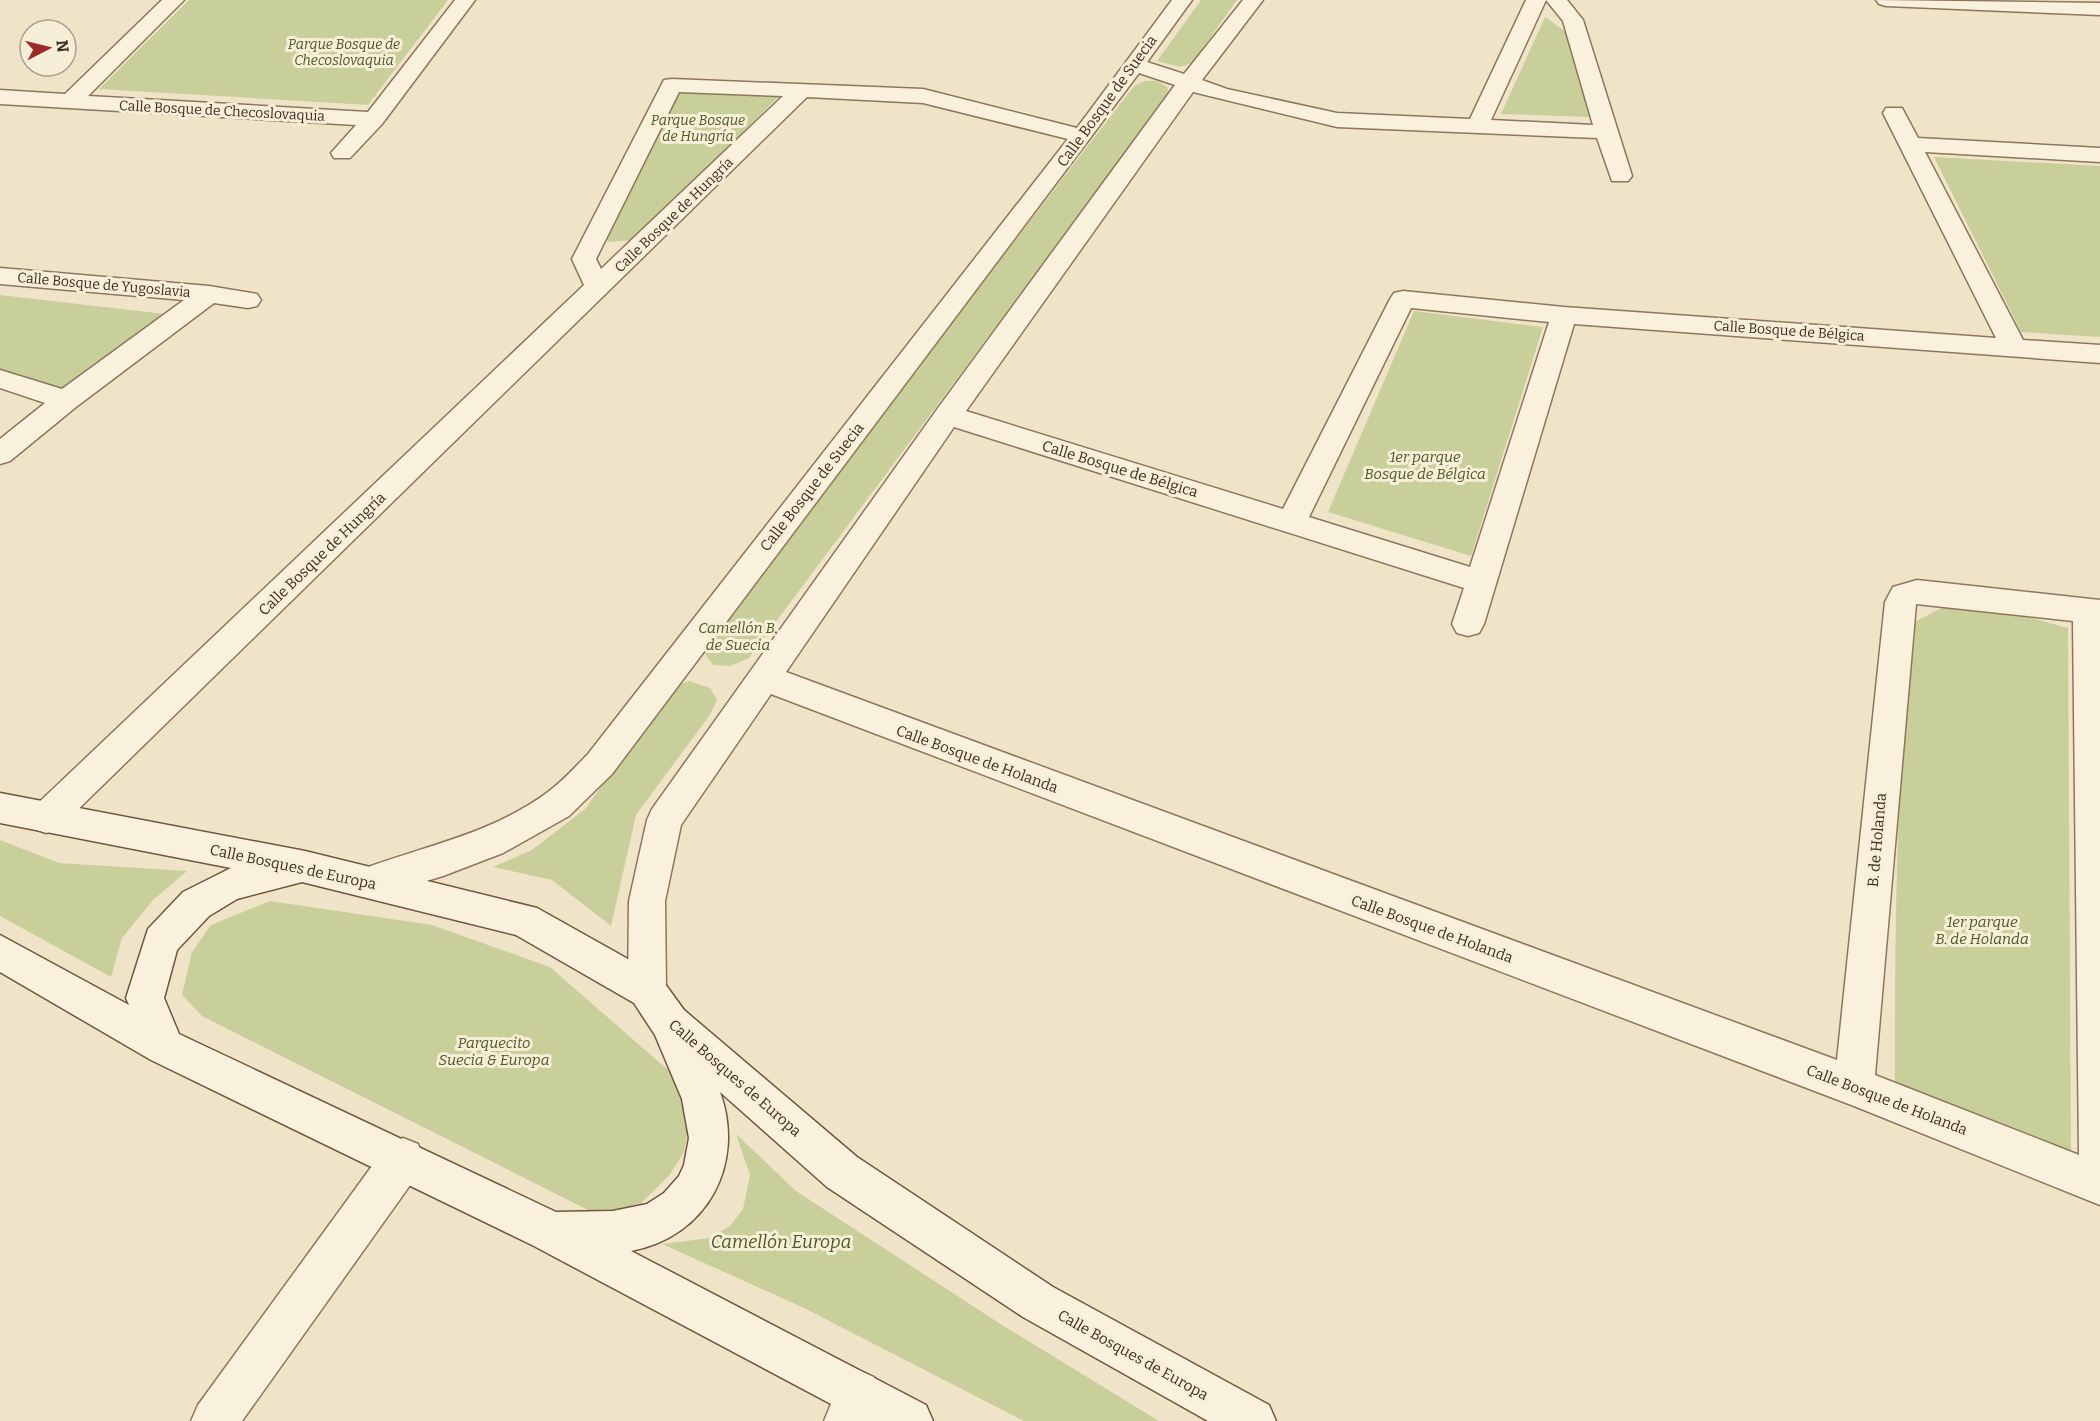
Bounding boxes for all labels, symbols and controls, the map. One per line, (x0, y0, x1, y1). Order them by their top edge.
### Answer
north arrow (18, 18, 78, 78)
street label: Calle Bosque de Suecia (1053, 32, 1161, 170)
park label: Parque Bosque de Checoslovaquia (288, 36, 400, 69)
text: N (52, 39, 73, 54)
street label: Calle Bosque de Checoslovaquia (119, 97, 326, 125)
park label: Parque Bosque de Hungría (651, 112, 745, 145)
street label: Calle Bosque de Hungría (611, 154, 737, 276)
street label: Calle Bosque de Yugoslavia (17, 269, 192, 301)
street label: Calle Bosque de Bélgica (1713, 317, 1865, 345)
street label: Calle Bosque de Suecia (756, 419, 868, 555)
street label: Calle Bosque de Bélgica (1040, 437, 1200, 501)
park label: 1er parque Bosque de Bélgica (1364, 448, 1486, 483)
street label: Calle Bosque de Hungría (255, 489, 389, 619)
park label: Camellón B. de Suecia (698, 619, 778, 654)
street label: Calle Bosque de Holanda (894, 721, 1060, 797)
street label: B. de Holanda (1864, 792, 1890, 888)
street label: Calle Bosques de Europa (208, 841, 378, 893)
street label: Calle Bosque de Holanda (1349, 891, 1515, 967)
park label: 1er parque B. de Holanda (1935, 913, 2029, 948)
street label: Calle Bosques de Europa (665, 1016, 805, 1140)
park label: Parquecito Suecia & Europa (439, 1034, 549, 1069)
street label: Calle Bosque de Holanda (1804, 1061, 1970, 1139)
park label: Camellón Europa (711, 1231, 851, 1253)
street label: Calle Bosques de Europa (1054, 1306, 1212, 1404)

